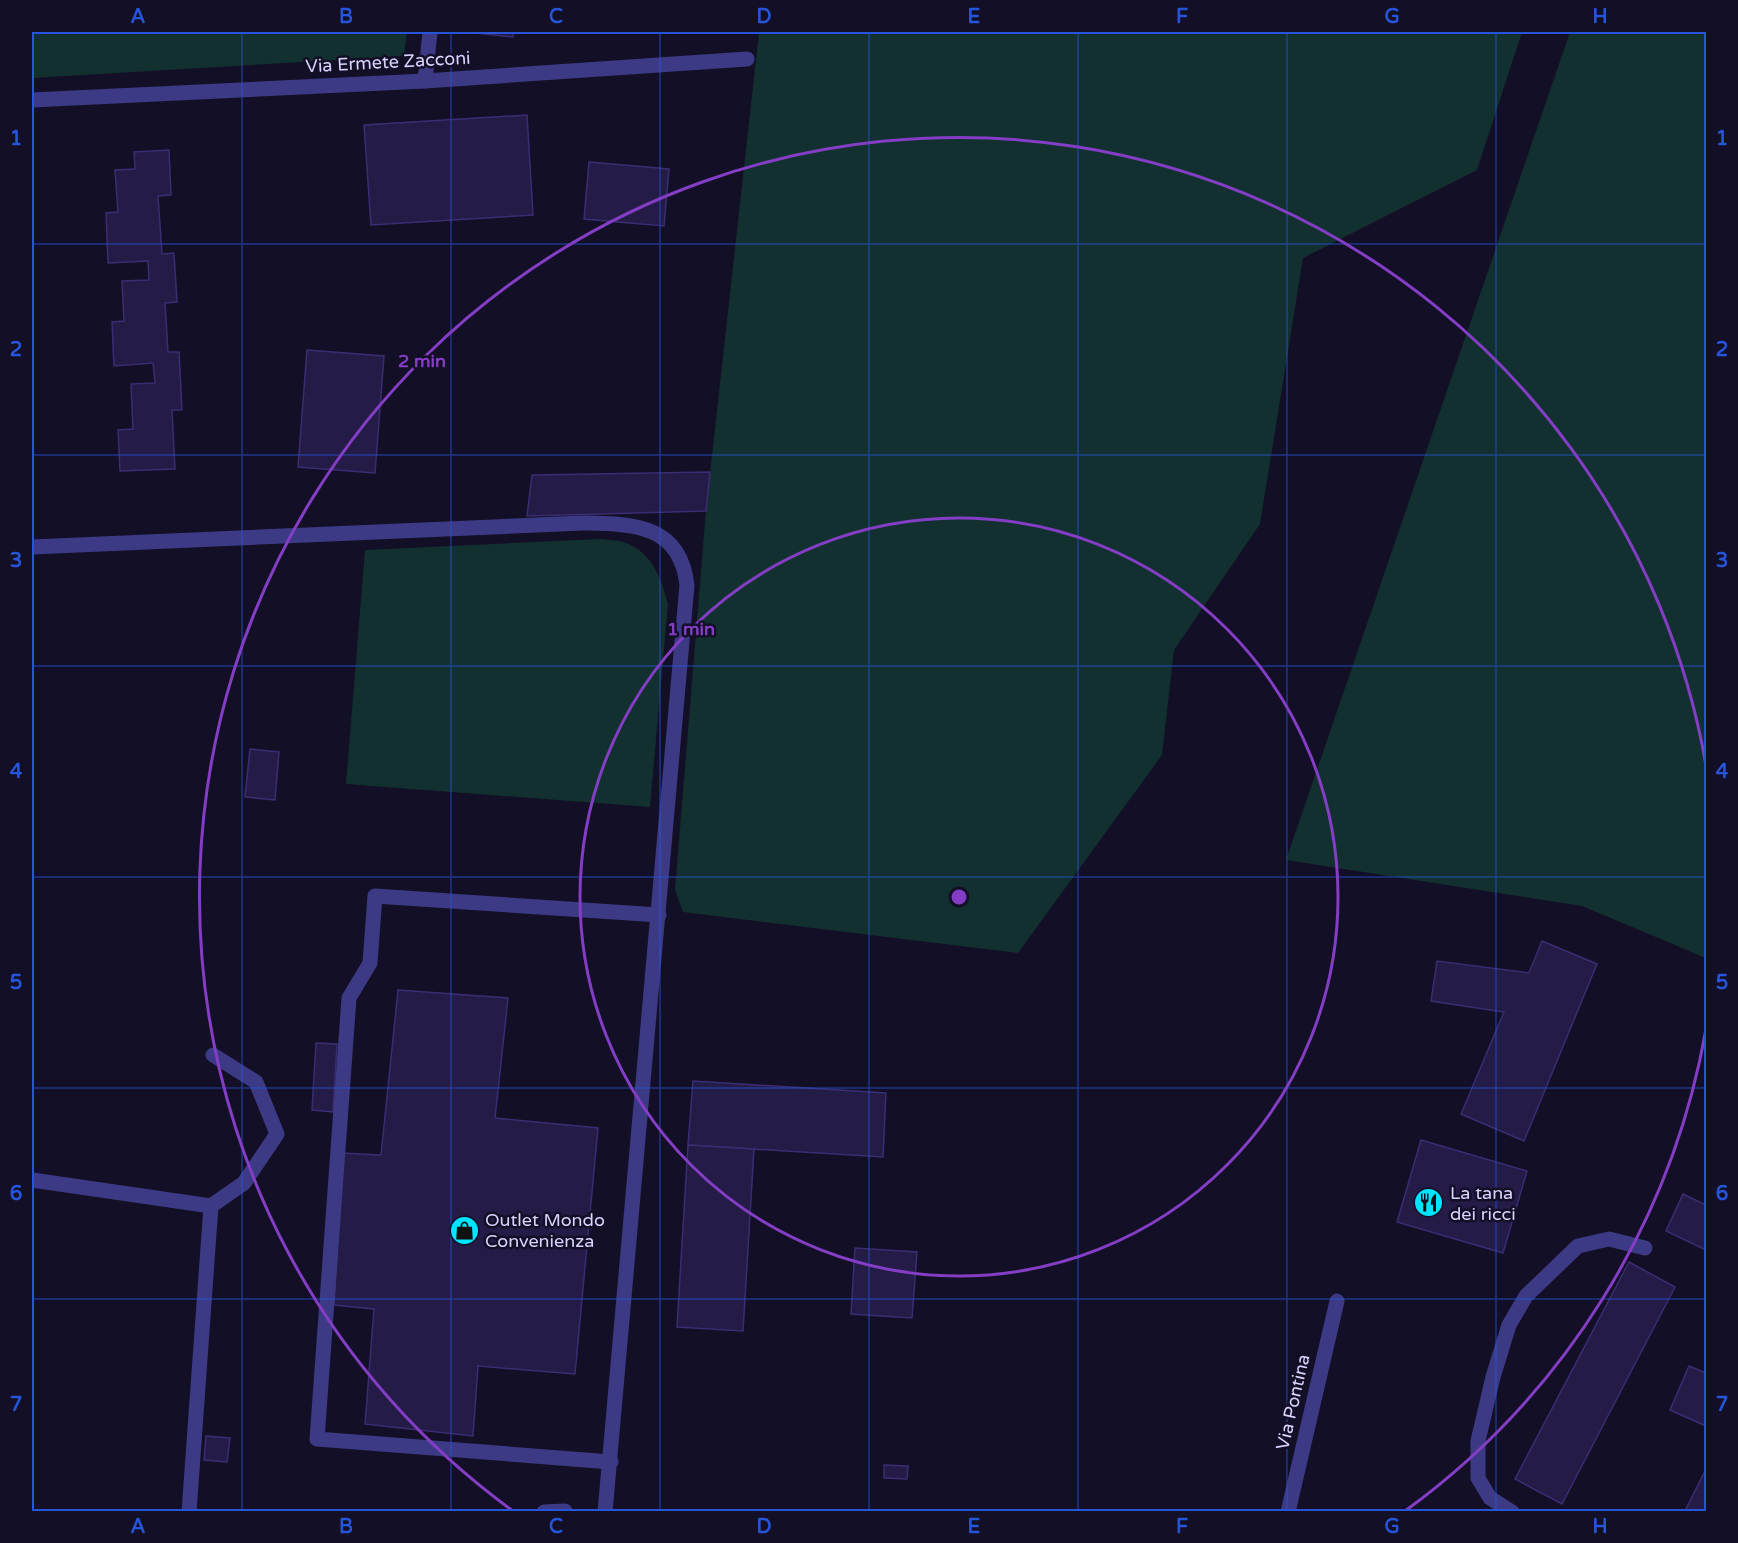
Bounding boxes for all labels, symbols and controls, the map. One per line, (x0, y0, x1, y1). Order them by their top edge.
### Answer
text: A (131, 5, 146, 29)
text: B (339, 5, 353, 29)
text: C (549, 5, 563, 29)
text: D (756, 5, 772, 29)
text: E (968, 5, 981, 29)
text: F (1176, 5, 1188, 29)
text: G (1384, 5, 1400, 29)
text: H (1592, 5, 1608, 29)
street label: Via Ermete Zacconi (305, 47, 471, 77)
text: 1 (10, 127, 22, 151)
text: 1 (1716, 127, 1728, 151)
text: 2 (10, 338, 22, 362)
text: 2 (1716, 338, 1728, 362)
text: 2 min (398, 350, 446, 372)
text: 3 (10, 549, 22, 573)
text: 3 (1716, 549, 1728, 573)
text: 1 min (667, 618, 715, 640)
text: 4 (10, 760, 23, 784)
text: 4 (1716, 760, 1729, 784)
centre of rings (949, 887, 969, 907)
text: 5 (10, 971, 22, 995)
text: 5 (1716, 971, 1728, 995)
text: 6 (10, 1182, 22, 1206)
place label: La tana dei ricci (1450, 1182, 1516, 1225)
text: 6 (1716, 1182, 1728, 1206)
restaurant icon: La tana dei ricci (1413, 1187, 1445, 1219)
place label: Outlet Mondo Convenienza (485, 1209, 605, 1252)
shop icon: Outlet Mondo Convenienza (448, 1214, 480, 1246)
street label: Via Pontina (1271, 1352, 1315, 1452)
text: 7 (10, 1393, 22, 1417)
text: 7 (1716, 1393, 1728, 1417)
text: A (131, 1515, 146, 1539)
text: B (339, 1515, 353, 1539)
text: C (549, 1515, 563, 1539)
text: D (756, 1515, 772, 1539)
text: E (968, 1515, 981, 1539)
text: F (1176, 1515, 1188, 1539)
text: G (1384, 1515, 1400, 1539)
text: H (1592, 1515, 1608, 1539)

